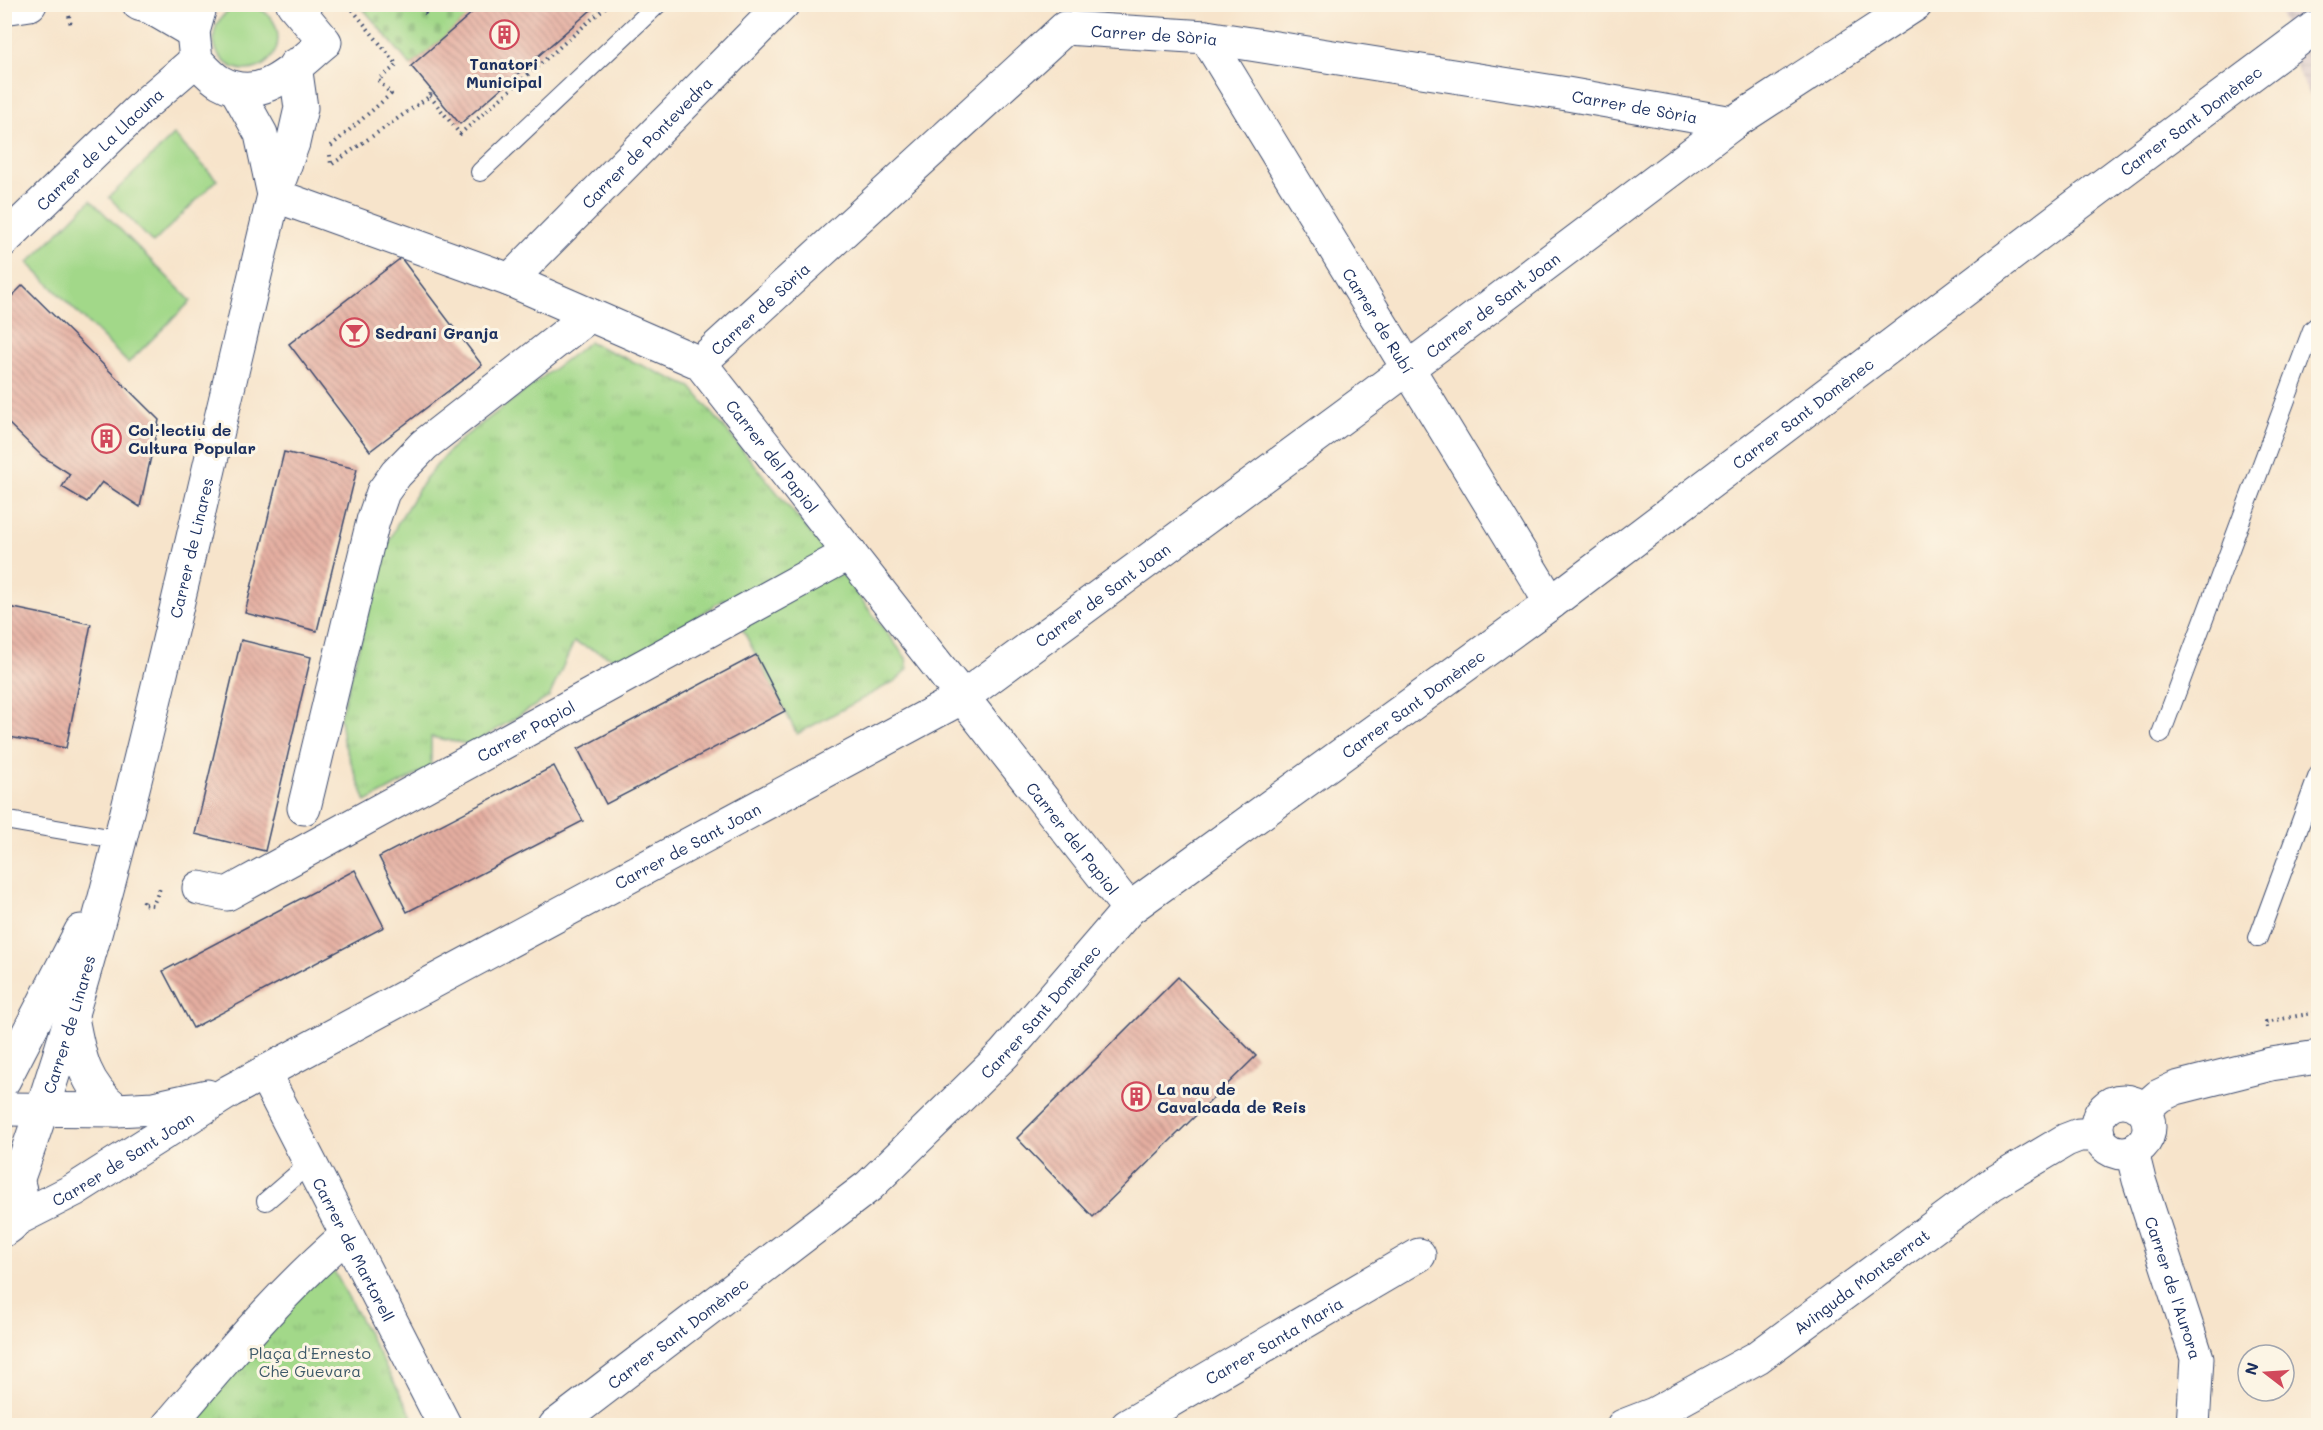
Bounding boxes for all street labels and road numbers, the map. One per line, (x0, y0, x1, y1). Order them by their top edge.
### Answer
street label: Carrer de Sòria (1090, 19, 1219, 49)
street label: Carrer Sant Domènec (2115, 60, 2266, 180)
street label: Carrer de Pontevedra (577, 72, 716, 213)
street label: Carrer de La Llacuna (31, 83, 167, 214)
street label: Carrer de Sòria (1570, 85, 1699, 127)
street label: Carrer de Sant Joan (1421, 247, 1564, 362)
street label: Carrer de Sòria (706, 257, 814, 359)
street label: Carrer de Rubí (1339, 264, 1419, 377)
street label: Carrer Sant Domènec (1727, 352, 1877, 473)
street label: Carrer del Papiol (722, 395, 824, 516)
street label: Carrer de Linares (164, 475, 217, 620)
street label: Carrer de Sant Joan (1030, 538, 1174, 651)
street label: Carrer Sant Domènec (1337, 644, 1489, 762)
street label: Carrer Papiol (473, 695, 578, 766)
street label: Carrer del Papiol (1022, 777, 1124, 898)
street label: Carrer de Sant Joan (610, 797, 764, 893)
street label: Carrer Sant Domènec (975, 940, 1105, 1082)
street label: Carrer de Linares (37, 953, 99, 1096)
street label: Carrer de Sant Joan (48, 1107, 197, 1210)
street label: Carrer de Martorell (309, 1174, 400, 1325)
street label: Carrer de l'Aurora (2141, 1214, 2207, 1362)
street label: Avinguda Montserrat (1789, 1224, 1933, 1338)
street label: Carrer Sant Domènec (603, 1272, 752, 1393)
street label: Carrer Santa Maria (1201, 1292, 1346, 1389)

